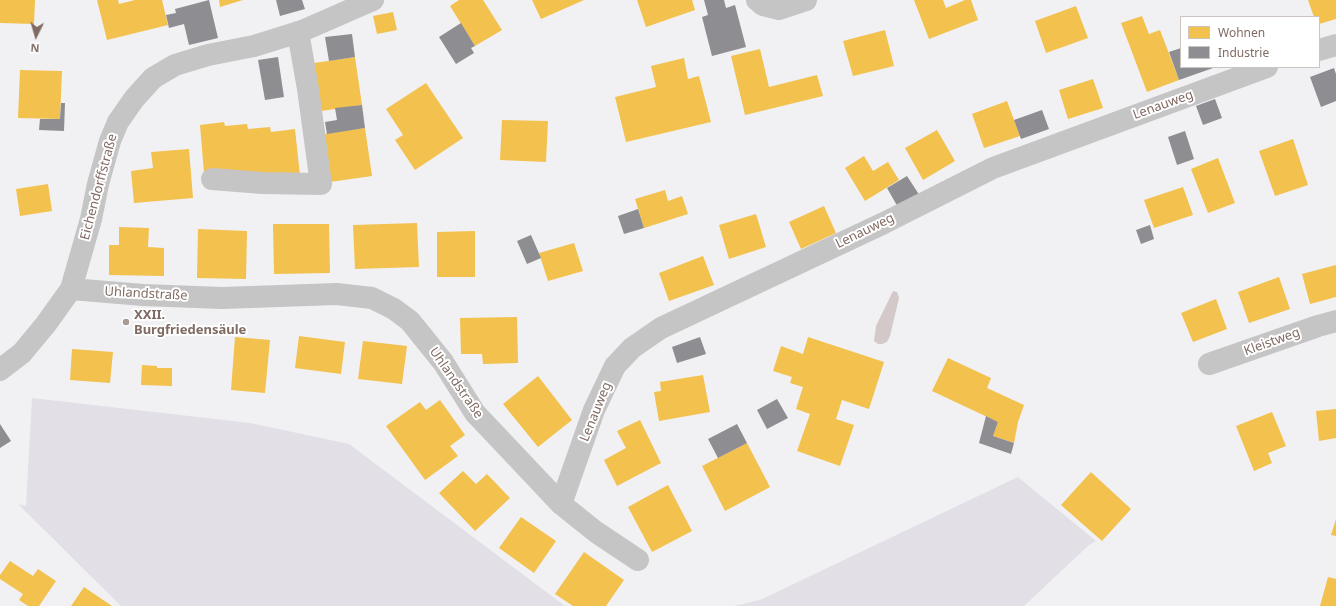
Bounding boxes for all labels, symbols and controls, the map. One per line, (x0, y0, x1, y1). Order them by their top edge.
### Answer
north arrow (16, 16, 56, 56)
legend (1180, 16, 1320, 68)
text: Wohnen (1218, 24, 1265, 41)
text: N (30, 41, 40, 56)
text: Industrie (1218, 44, 1269, 61)
street label: Lenauweg (1131, 87, 1195, 123)
street label: Eichendorffstraße (77, 132, 121, 242)
street label: Lenauweg (833, 210, 897, 252)
street label: Uhlandstraße (104, 284, 188, 304)
place label: XXII. Burgfriedensäule (134, 307, 246, 338)
marker: XXII. Burgfriedensäule (121, 317, 131, 327)
street label: Kleistweg (1242, 325, 1302, 359)
street label: Uhlandstraße (426, 345, 486, 421)
street label: Lenauweg (577, 380, 615, 444)

